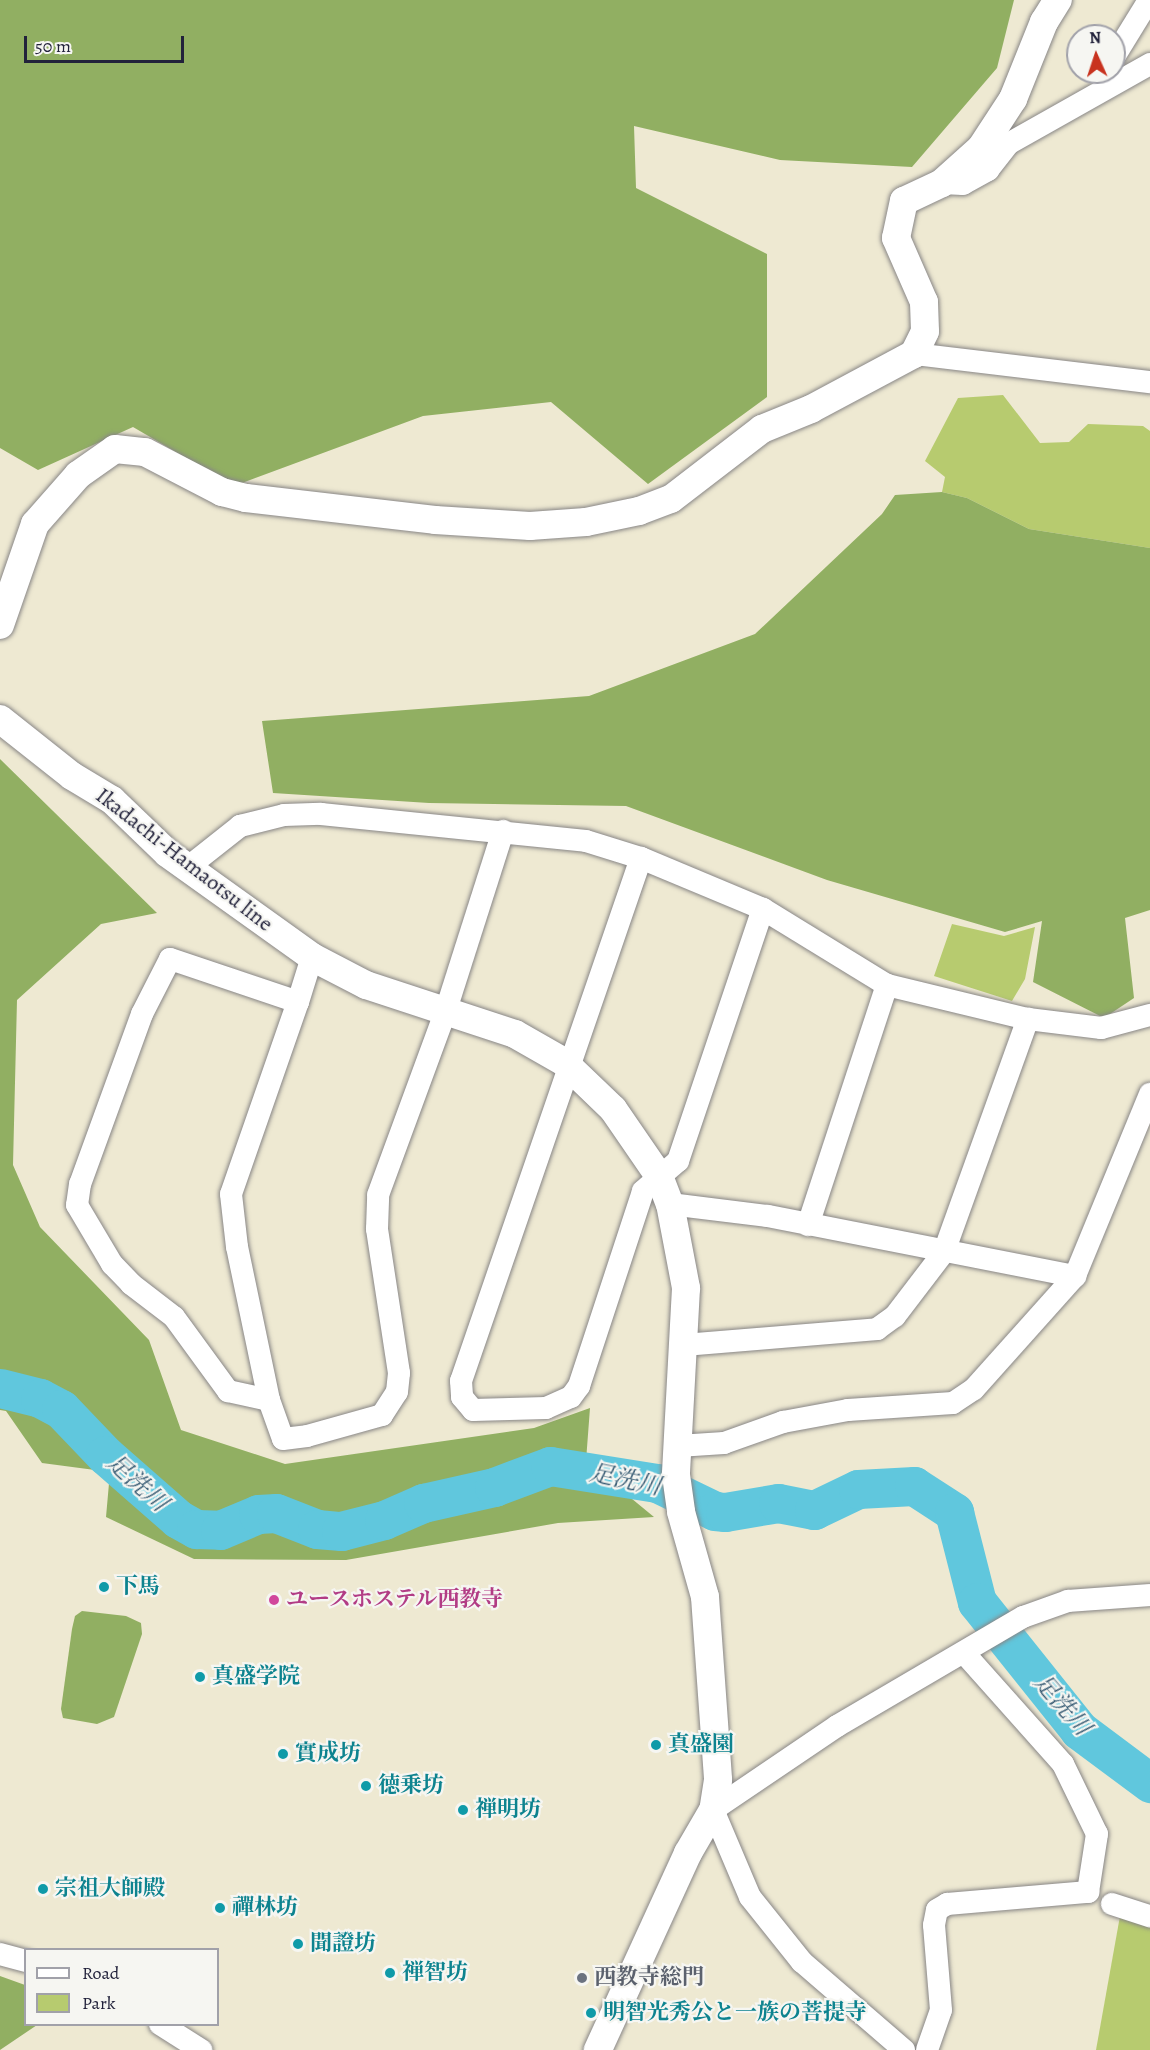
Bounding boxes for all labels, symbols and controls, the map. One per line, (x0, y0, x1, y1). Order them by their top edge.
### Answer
scale bar (27, 24, 188, 62)
north arrow (1066, 24, 1126, 84)
text: N (1089, 27, 1102, 49)
text: 50 m (35, 34, 71, 58)
street label: Ikadachi-Hamaotsu line (90, 783, 278, 937)
water label: 足洗川 (101, 1448, 173, 1518)
water label: 足洗川 (587, 1458, 663, 1502)
place label: 下馬 (116, 1574, 160, 1600)
marker: 下馬 (97, 1580, 111, 1594)
place label: ユースホステル西教寺 (286, 1587, 506, 1613)
marker: ユースホステル西教寺 (267, 1593, 281, 1607)
place label: 真盛学院 (212, 1664, 300, 1690)
water label: 足洗川 (1028, 1668, 1096, 1742)
marker: 真盛学院 (193, 1670, 207, 1684)
place label: 真盛園 (668, 1732, 734, 1758)
marker: 真盛園 (649, 1738, 663, 1752)
place label: 實成坊 (295, 1741, 361, 1767)
marker: 實成坊 (276, 1747, 290, 1761)
place label: 徳乗坊 (378, 1773, 444, 1799)
marker: 徳乗坊 (359, 1779, 373, 1793)
place label: 禅明坊 (475, 1797, 541, 1823)
marker: 禅明坊 (456, 1803, 470, 1817)
place label: 宗祖大師殿 (55, 1876, 165, 1902)
marker: 宗祖大師殿 (36, 1882, 50, 1896)
place label: 禪林坊 (232, 1895, 298, 1921)
marker: 禪林坊 (213, 1901, 227, 1915)
place label: 聞證坊 (310, 1931, 376, 1957)
marker: 聞證坊 (291, 1937, 305, 1951)
legend (24, 1948, 219, 2026)
place label: 禅智坊 (402, 1960, 468, 1986)
text: Road (82, 1961, 119, 1985)
place label: 西教寺総門 (594, 1965, 704, 1991)
marker: 禅智坊 (383, 1966, 397, 1980)
marker: 西教寺総門 (575, 1971, 589, 1985)
text: Park (82, 1991, 116, 2015)
place label: 明智光秀公と一族の菩提寺 (603, 2000, 867, 2026)
marker: 明智光秀公と一族の菩提寺 (584, 2006, 598, 2020)

